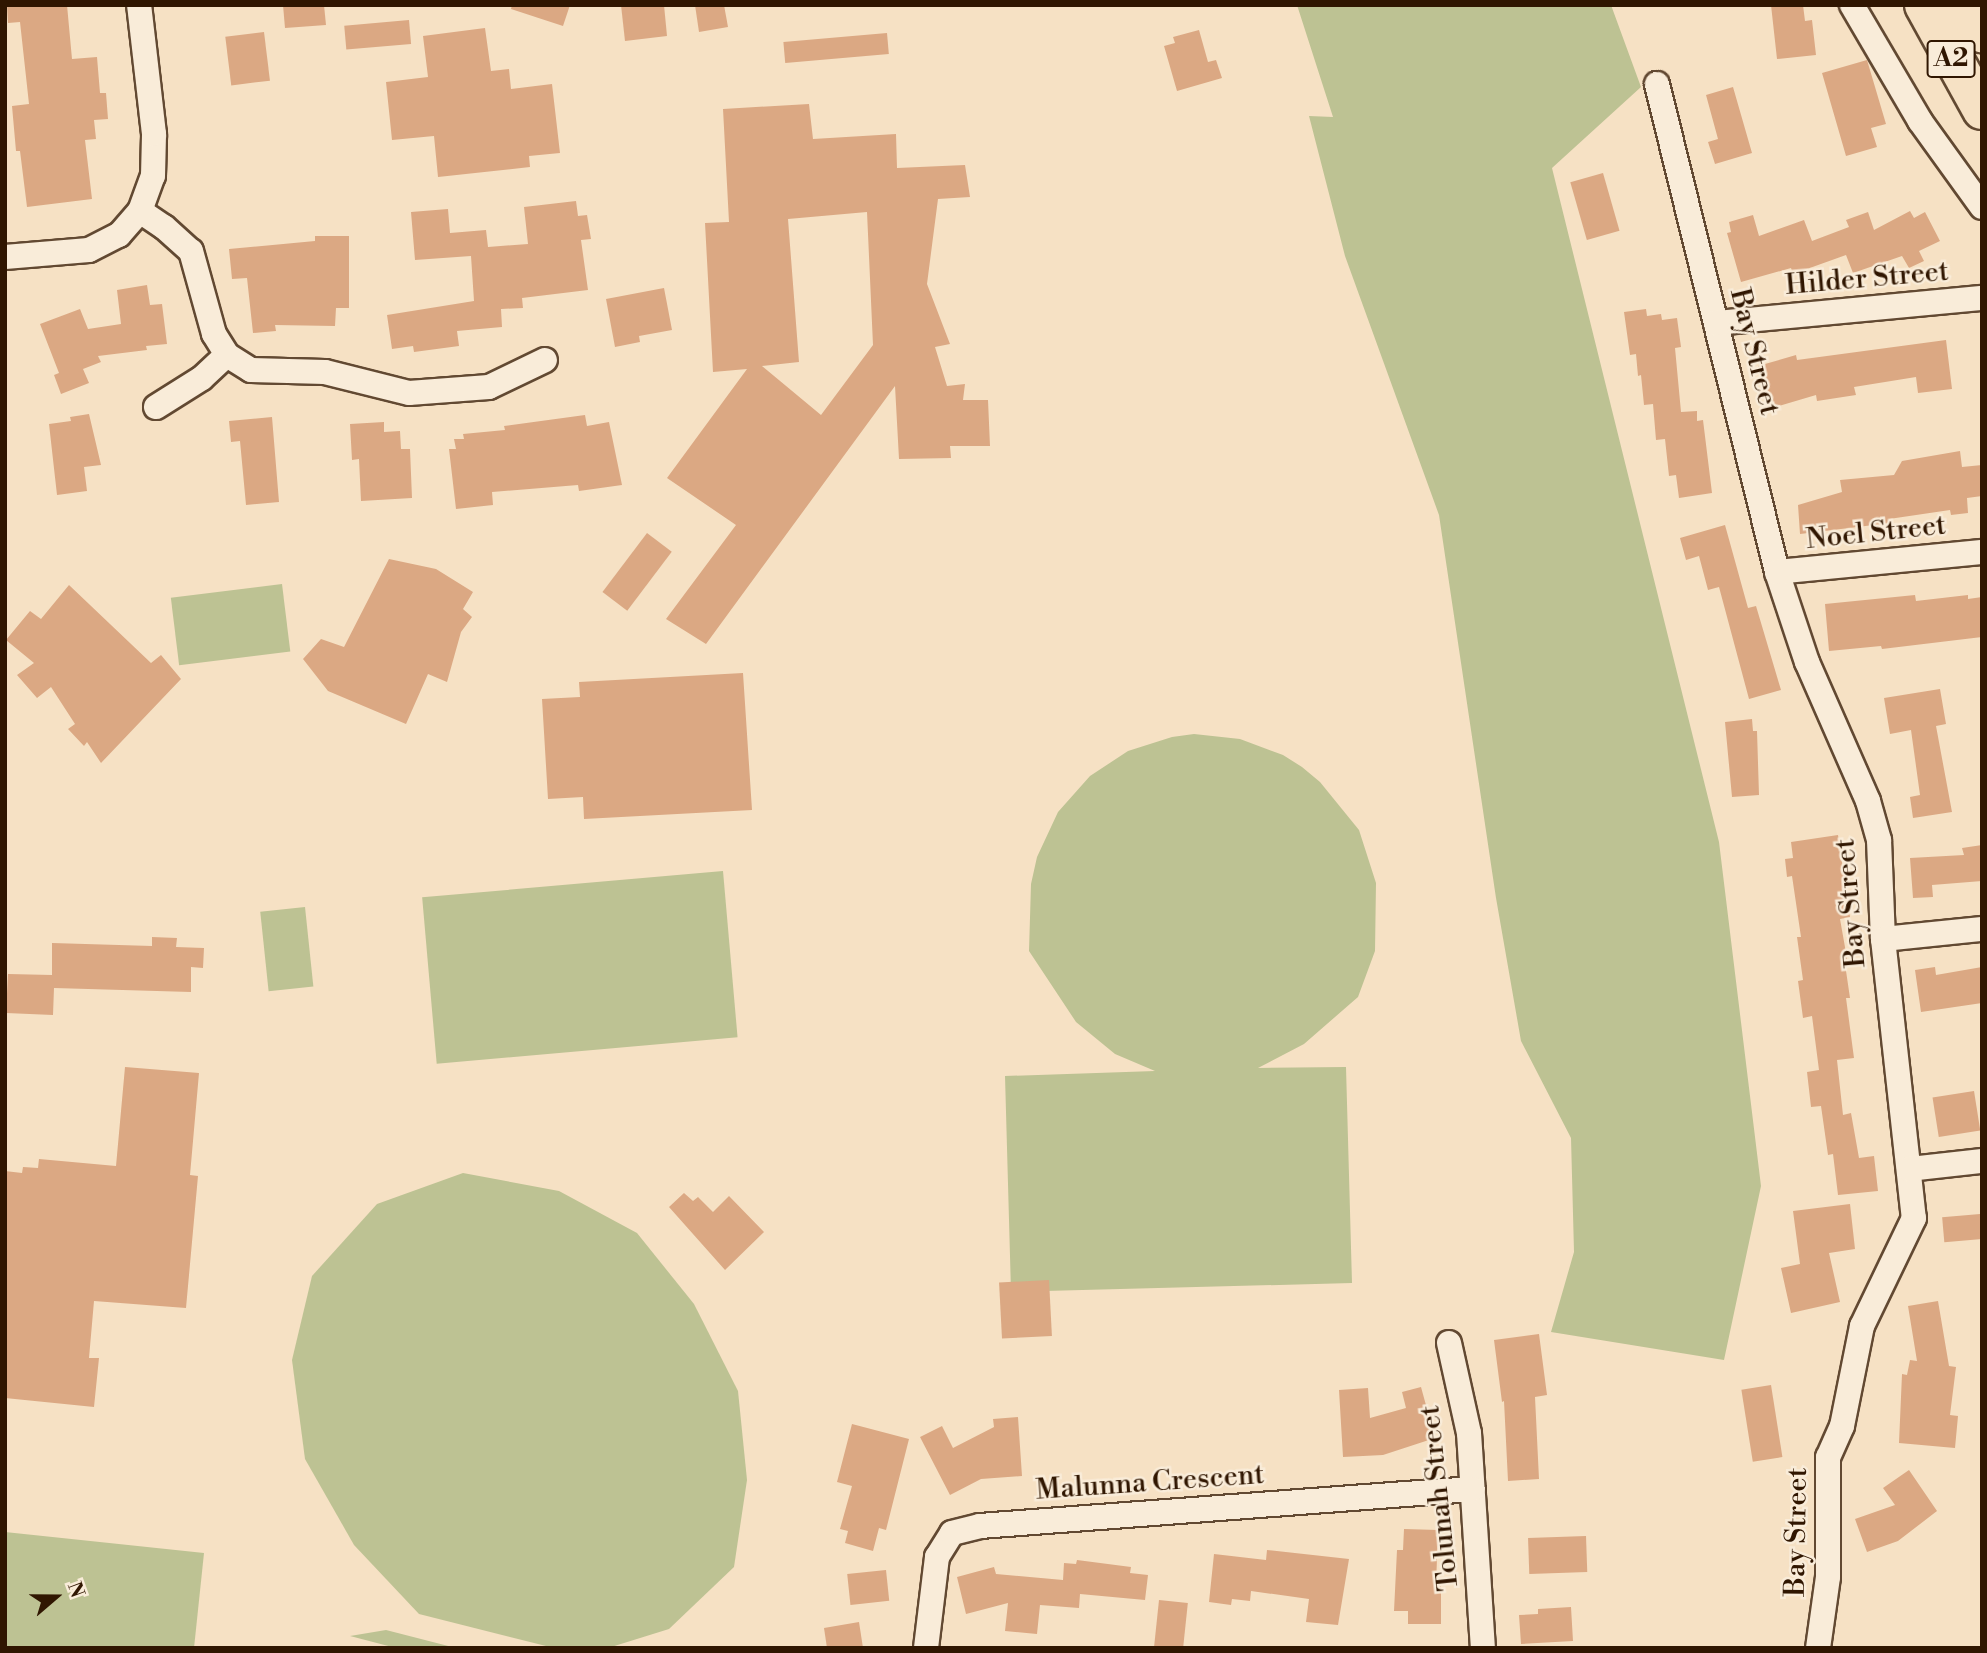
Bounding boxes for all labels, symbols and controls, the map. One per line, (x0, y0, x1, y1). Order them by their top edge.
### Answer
road number: A2 (1926, 36, 1976, 82)
street label: Hilder Street (1784, 255, 1950, 303)
street label: Bay Street (1722, 285, 1786, 419)
street label: Noel Street (1804, 509, 1948, 557)
street label: Bay Street (1829, 837, 1873, 969)
street label: Tolunah Street (1414, 1404, 1466, 1592)
street label: Malunna Crescent (1035, 1458, 1265, 1508)
street label: Bay Street (1779, 1467, 1815, 1597)
north arrow (21, 1562, 91, 1632)
text: N (62, 1579, 90, 1601)

